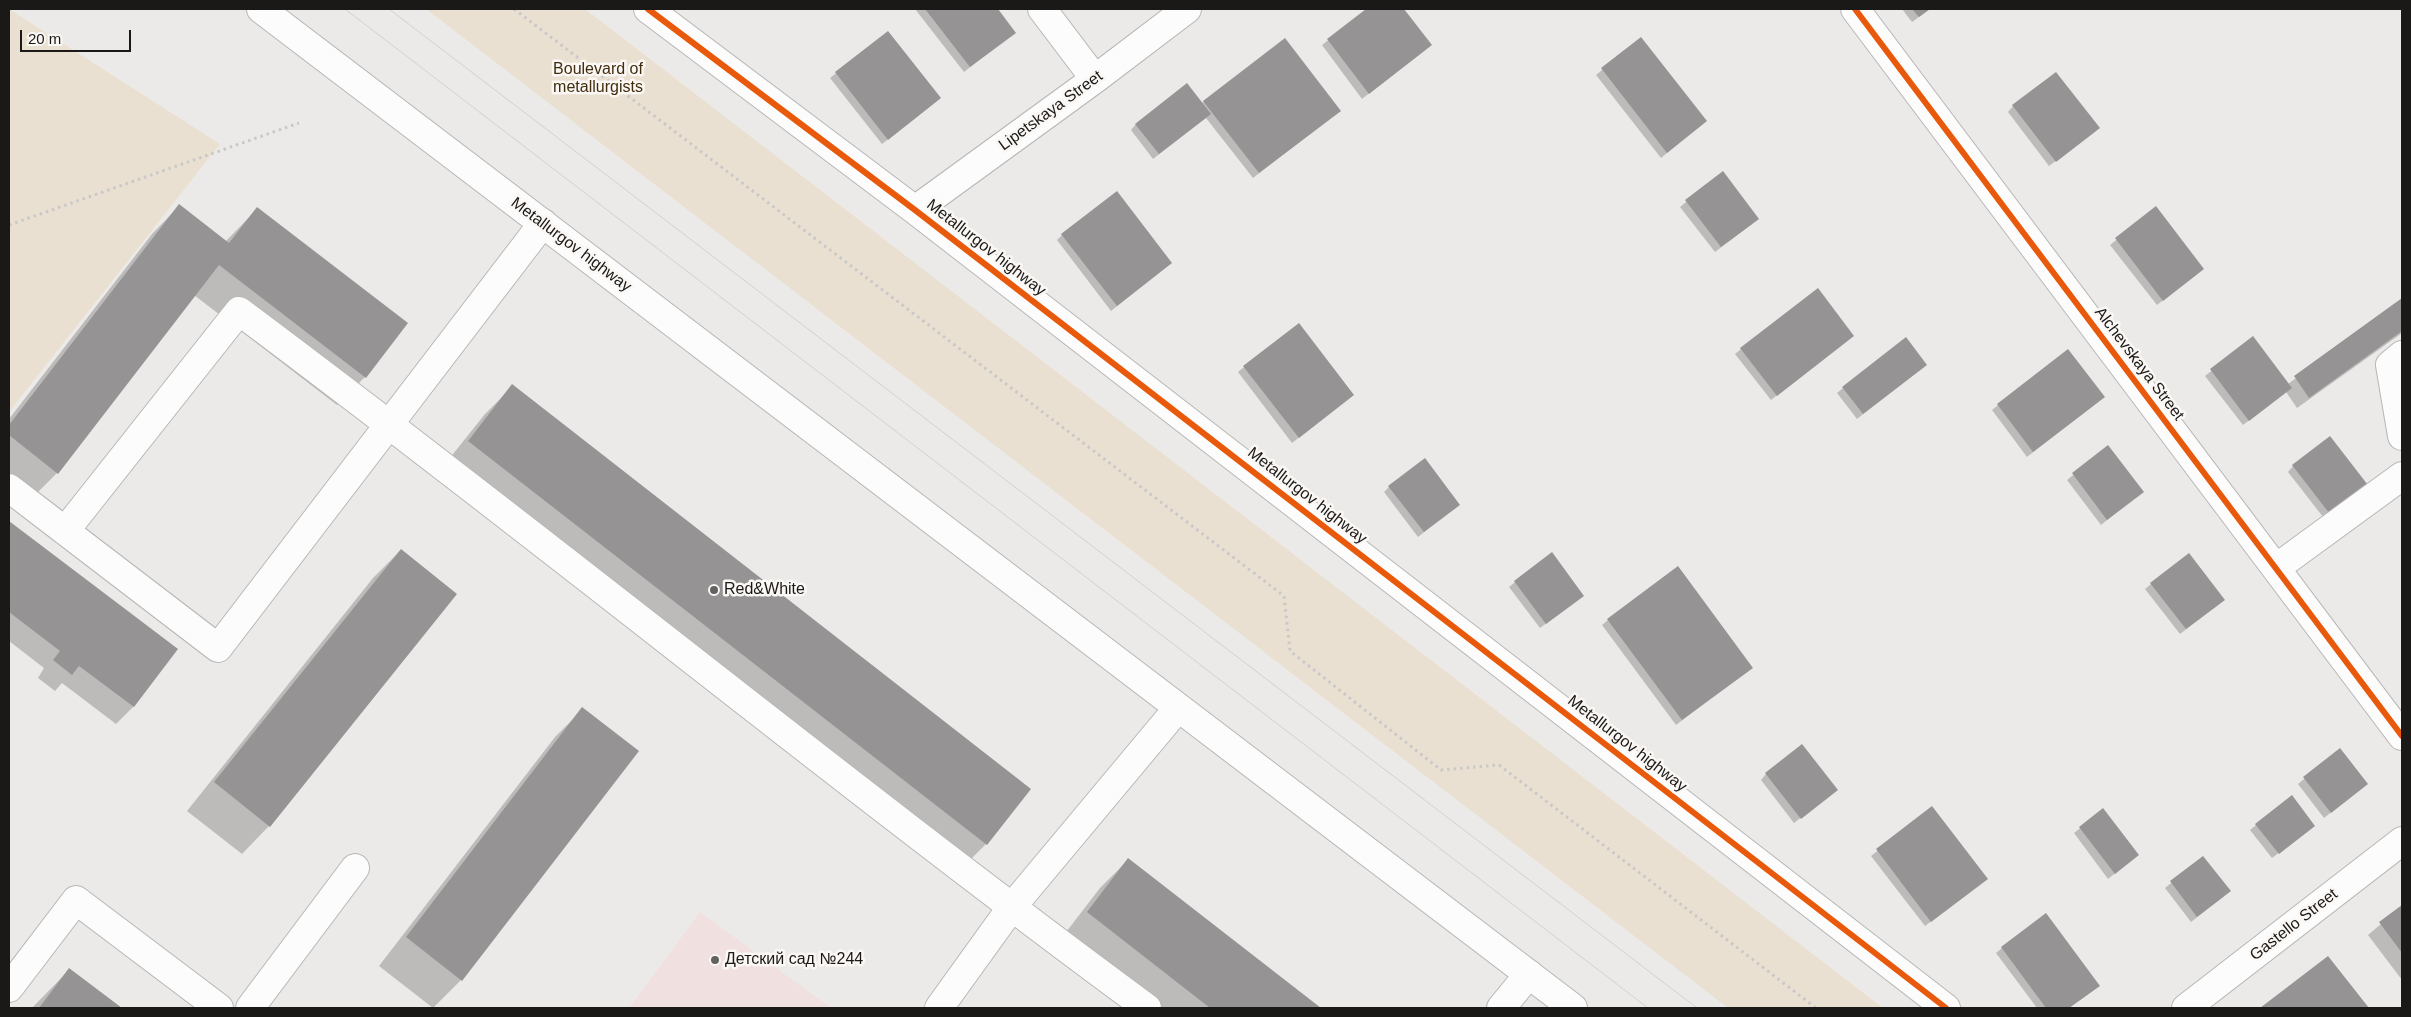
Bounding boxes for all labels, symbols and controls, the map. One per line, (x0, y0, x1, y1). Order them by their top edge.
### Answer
scale bar (22, 20, 134, 52)
text: 20 m (28, 30, 61, 47)
park label: Boulevard of metallurgists (553, 60, 643, 98)
street label: Lipetskaya Street (995, 67, 1107, 155)
street label: Metallurgov highway (507, 193, 635, 297)
street label: Metallurgov highway (923, 196, 1049, 300)
street label: Alchevskaya Street (2090, 304, 2188, 424)
street label: Metallurgov highway (1244, 444, 1370, 548)
place label: Red&White (724, 580, 805, 600)
marker: Red&White (708, 584, 720, 596)
street label: Metallurgov highway (1564, 692, 1690, 796)
street label: Gastello Street (2246, 885, 2342, 965)
place label: Детский сад №244 (725, 950, 863, 970)
marker: Детский сад №244 (709, 954, 721, 966)

